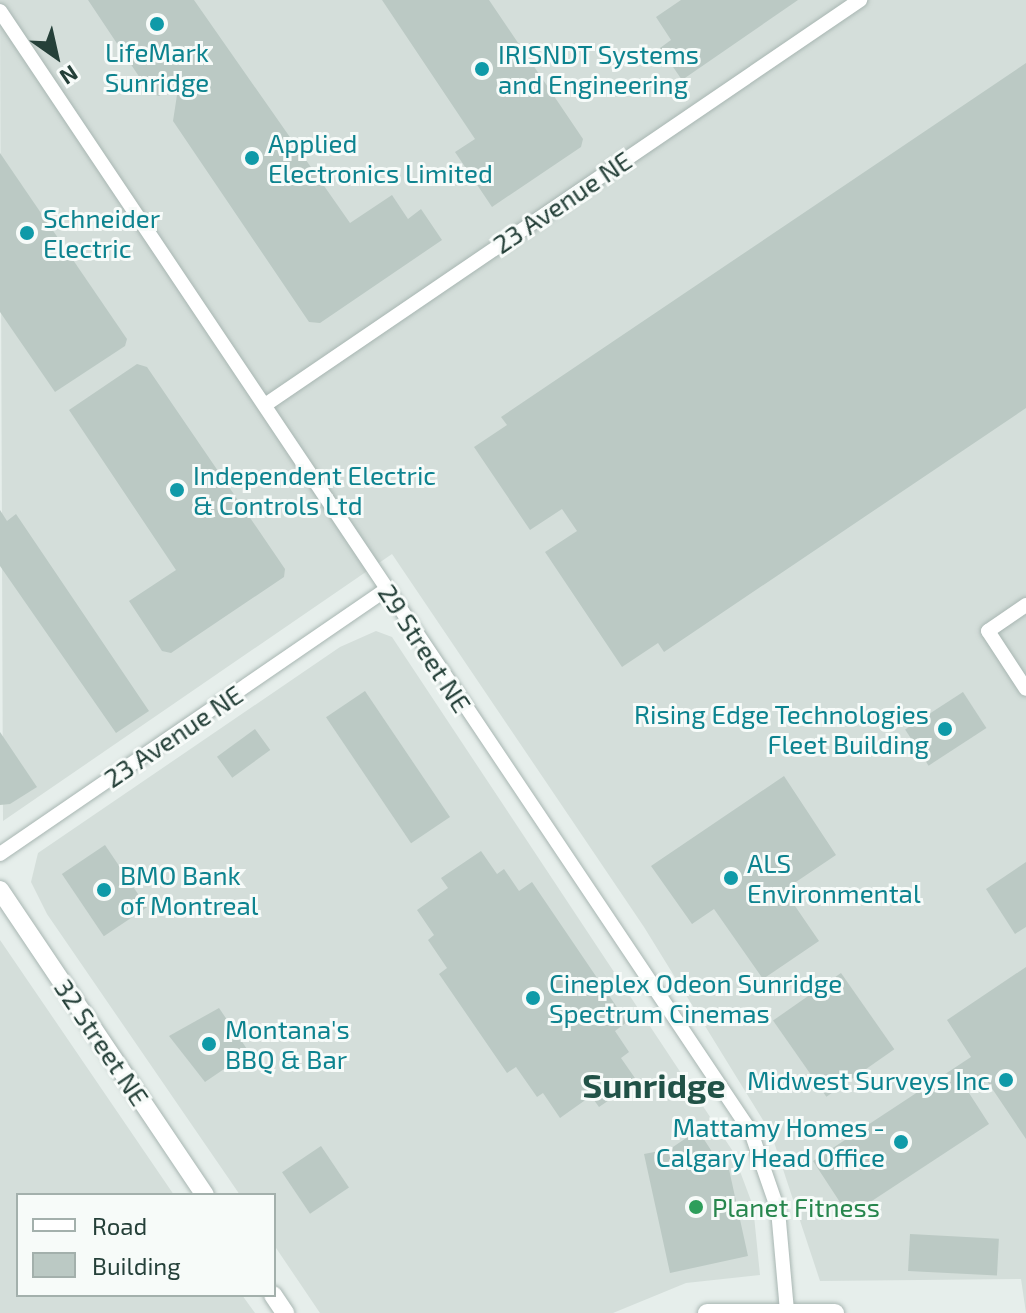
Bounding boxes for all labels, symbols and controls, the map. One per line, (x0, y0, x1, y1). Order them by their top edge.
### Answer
marker: LifeMark Sunridge (148, 15, 166, 33)
north arrow (16, 16, 96, 96)
place label: LifeMark Sunridge (105, 36, 209, 98)
place label: IRISNDT Systems and Engineering (498, 38, 700, 100)
marker: IRISNDT Systems and Engineering (473, 60, 491, 78)
text: N (56, 61, 83, 91)
place label: Applied Electronics Limited (268, 127, 493, 188)
street label: 23 Avenue NE (487, 144, 637, 260)
marker: Applied Electronics Limited (243, 149, 261, 167)
place label: Schneider Electric (43, 202, 160, 264)
marker: Schneider Electric (18, 224, 36, 242)
place label: Independent Electric & Controls Ltd (193, 459, 436, 520)
marker: Independent Electric & Controls Ltd (168, 481, 186, 499)
street label: 29 Street NE (372, 578, 478, 718)
street label: 23 Avenue NE (98, 678, 248, 794)
place label: Rising Edge Technologies Fleet Building (633, 698, 929, 760)
marker: Rising Edge Technologies Fleet Building (936, 720, 954, 738)
place label: ALS Environmental (747, 847, 921, 908)
place label: BMO Bank of Montreal (120, 859, 259, 920)
marker: ALS Environmental (722, 869, 740, 887)
marker: BMO Bank of Montreal (95, 881, 113, 899)
place label: Cineplex Odeon Sunridge Spectrum Cinemas (549, 967, 842, 1028)
street label: 32 Street NE (48, 973, 156, 1111)
marker: Cineplex Odeon Sunridge Spectrum Cinemas (524, 989, 542, 1007)
place label: Montana's BBQ & Bar (225, 1013, 350, 1074)
marker: Montana's BBQ & Bar (200, 1035, 218, 1053)
place label: Midwest Surveys Inc (747, 1064, 990, 1096)
district label: Sunridge (582, 1065, 726, 1105)
marker: Midwest Surveys Inc (997, 1071, 1015, 1089)
place label: Mattamy Homes - Calgary Head Office (655, 1111, 885, 1172)
marker: Mattamy Homes - Calgary Head Office (892, 1133, 910, 1151)
place label: Planet Fitness (712, 1191, 880, 1223)
legend (16, 1193, 276, 1297)
marker: Planet Fitness (687, 1198, 705, 1216)
text: Road (92, 1211, 147, 1240)
text: Building (92, 1251, 181, 1280)

